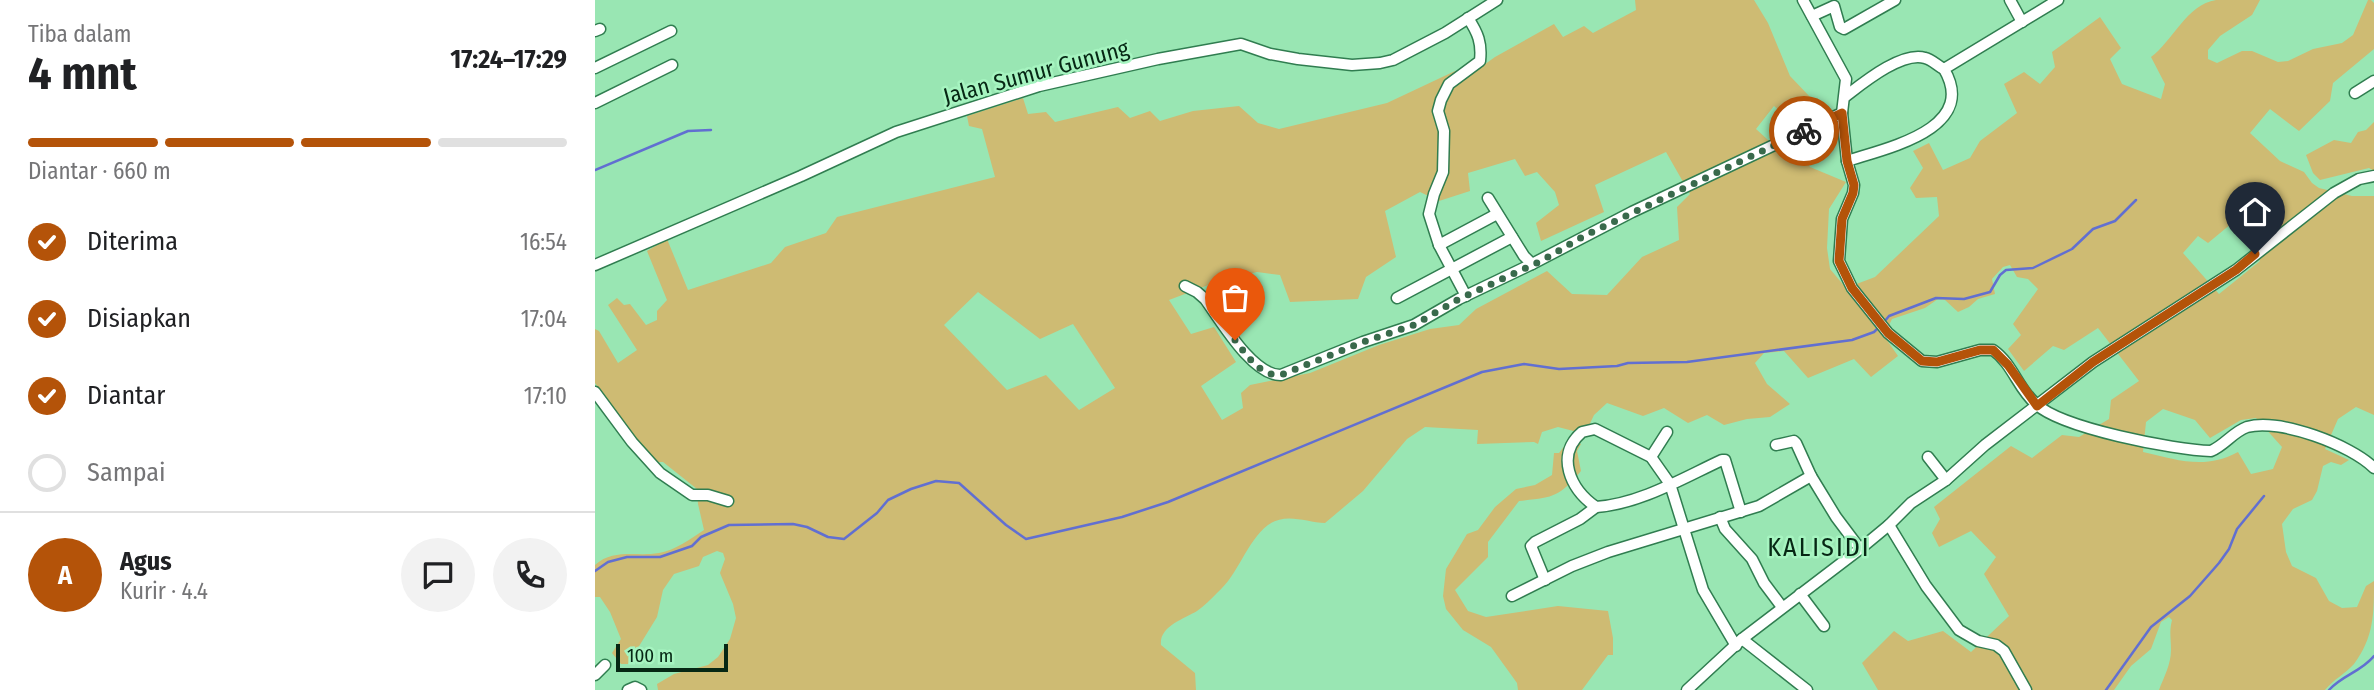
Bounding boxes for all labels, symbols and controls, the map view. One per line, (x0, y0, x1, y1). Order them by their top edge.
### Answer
text: Tiba dalam (28, 20, 131, 48)
street label: Jalan Sumur Gunung (940, 34, 1132, 110)
text: 17:24–17:29 (450, 44, 567, 75)
text: 4 mnt (28, 46, 137, 101)
courier (1769, 96, 1839, 166)
icon: bike (1785, 112, 1823, 150)
text: Diantar · 660 m (28, 157, 171, 185)
pin (2225, 182, 2285, 254)
icon: home (2236, 193, 2274, 231)
icon: check (28, 223, 66, 261)
text: Diterima (87, 226, 178, 257)
text: 16:54 (520, 228, 567, 256)
pin (1205, 268, 1265, 340)
icon: bag (1216, 279, 1254, 317)
icon: check (28, 300, 66, 338)
text: Disiapkan (87, 303, 191, 334)
text: 17:04 (521, 305, 567, 333)
icon: check (28, 377, 66, 415)
text: Diantar (87, 380, 165, 411)
text: 17:10 (524, 382, 567, 410)
text: Sampai (87, 457, 166, 488)
district label: KALISIDI (1767, 532, 1871, 563)
button: chat (401, 538, 475, 612)
button: phone (493, 538, 567, 612)
text: Agus (120, 546, 172, 577)
text: A (58, 560, 72, 591)
text: Kurir · 4.4 (120, 577, 208, 605)
scale bar (616, 641, 728, 673)
text: 100 m (627, 644, 673, 667)

